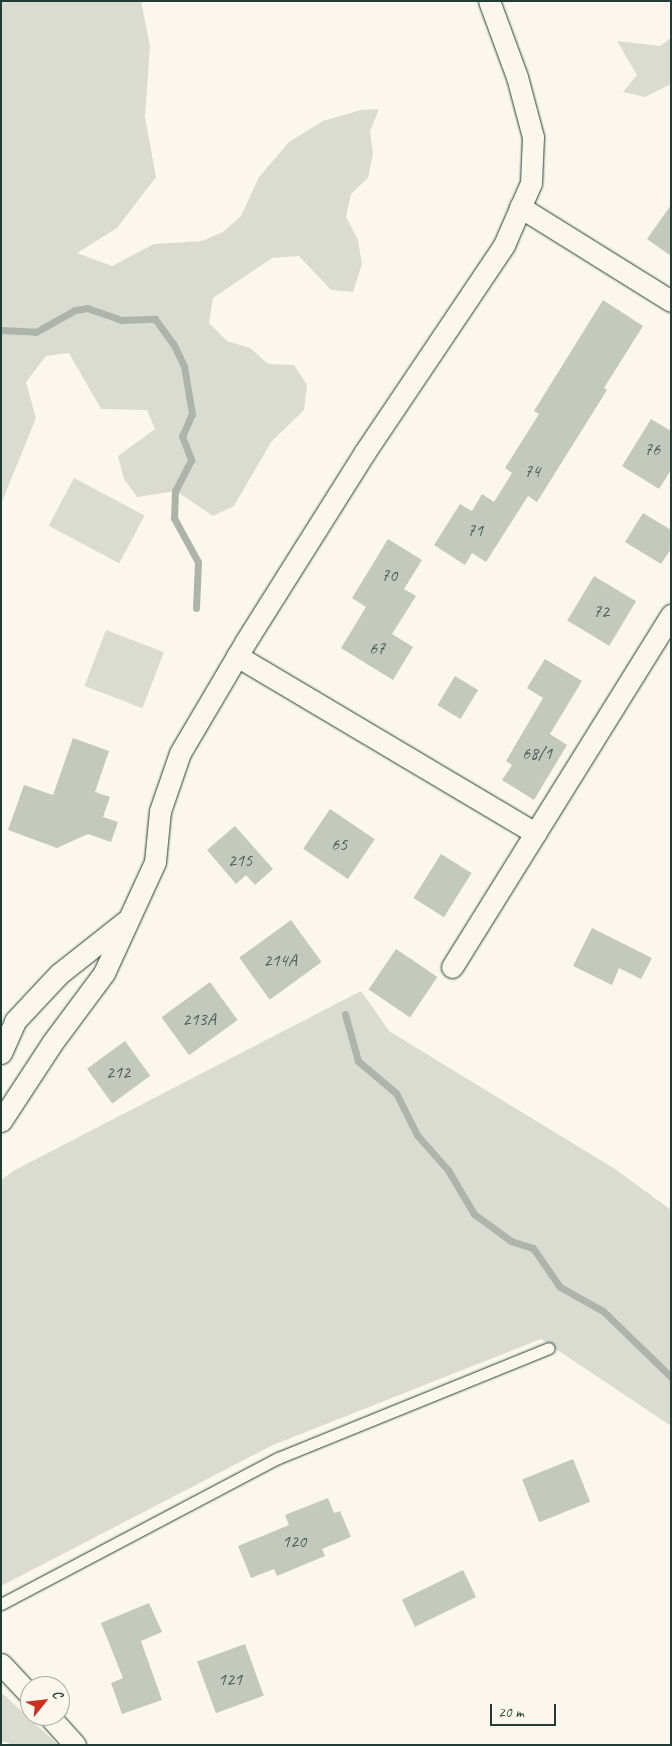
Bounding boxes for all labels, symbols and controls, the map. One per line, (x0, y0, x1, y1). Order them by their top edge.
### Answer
house number: 76 (644, 438, 660, 460)
house number: 74 (524, 460, 540, 482)
house number: 71 (467, 519, 483, 541)
house number: 70 (381, 564, 397, 586)
house number: 72 (593, 600, 609, 622)
house number: 67 (369, 637, 385, 659)
house number: 68/1 (522, 742, 552, 764)
house number: 65 (331, 833, 347, 855)
house number: 215 (228, 849, 252, 871)
house number: 214А (263, 949, 297, 971)
house number: 213А (182, 1008, 216, 1030)
house number: 212 (106, 1061, 130, 1083)
house number: 120 (282, 1530, 306, 1552)
house number: 121 (218, 1668, 242, 1690)
north arrow (20, 1676, 70, 1726)
text: С (49, 1687, 67, 1701)
scale bar (492, 1694, 558, 1726)
text: 20 m (498, 1703, 524, 1722)

